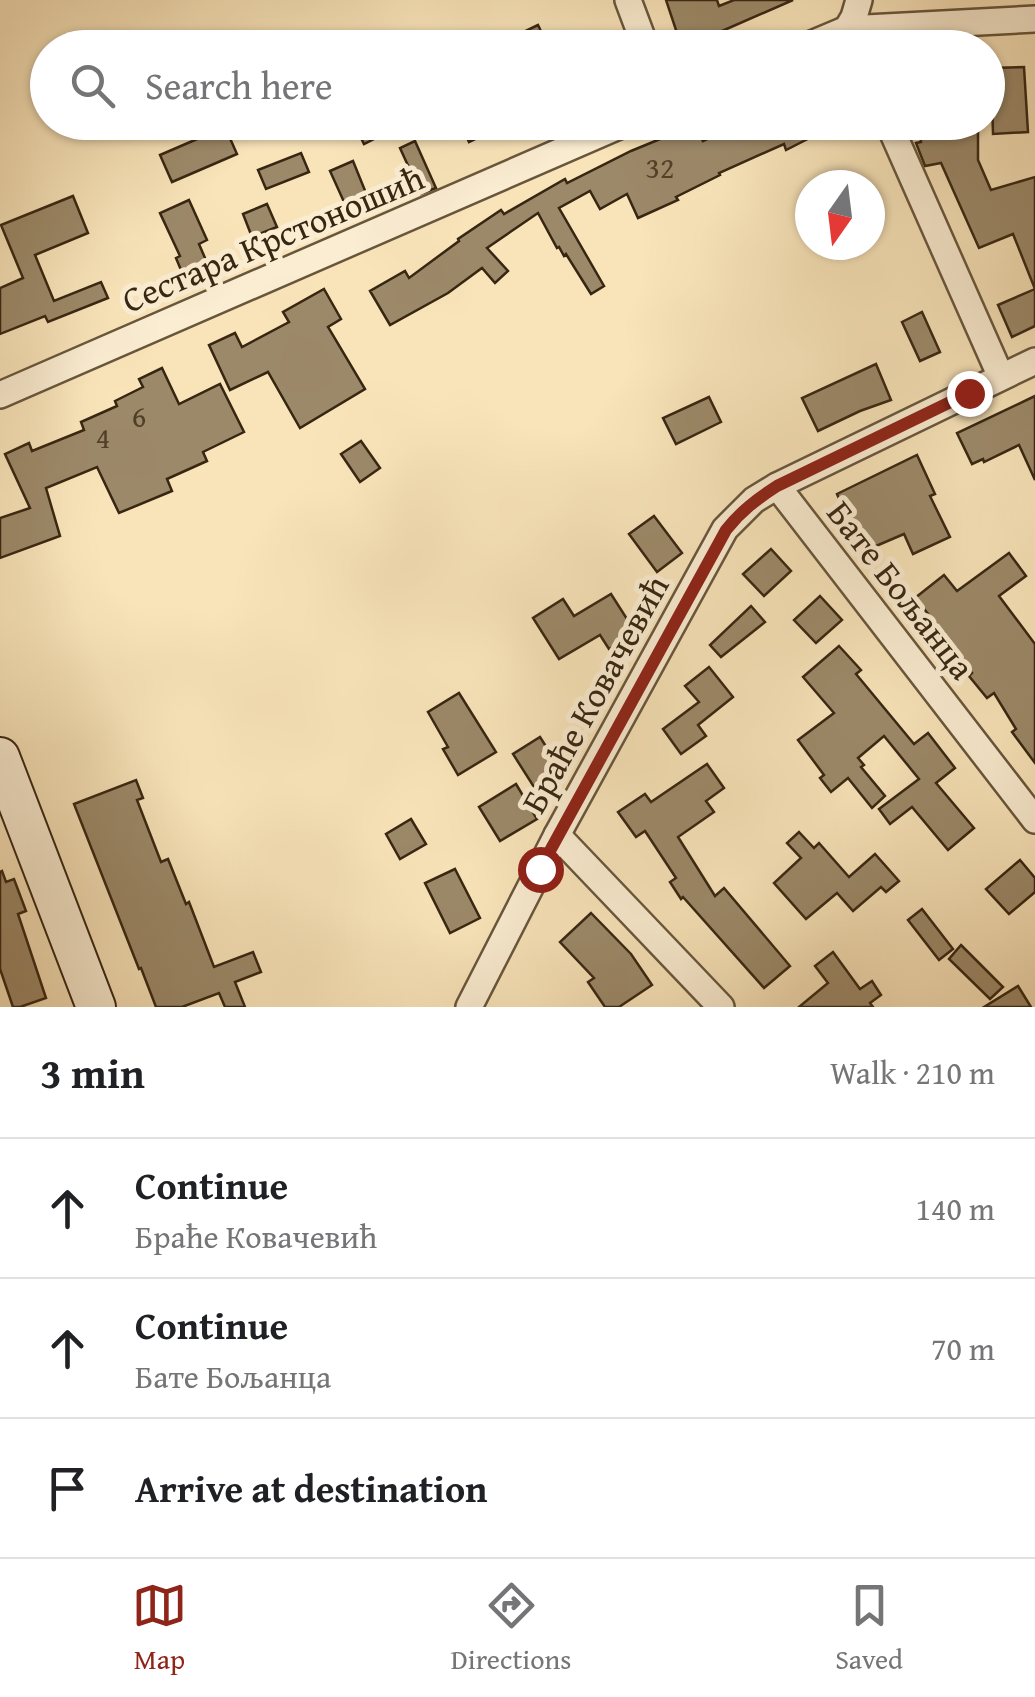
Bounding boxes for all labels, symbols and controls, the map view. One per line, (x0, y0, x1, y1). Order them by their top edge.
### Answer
search box (30, 30, 1005, 140)
text: Search here (145, 57, 333, 113)
icon: search (65, 58, 120, 113)
house number: 32 (646, 145, 674, 189)
street label: Сестара Крстоношић (114, 152, 432, 325)
north arrow (795, 170, 885, 260)
route end (947, 371, 993, 417)
house number: 6 (132, 394, 146, 438)
house number: 4 (96, 415, 110, 459)
street label: Бате Бољанца (815, 489, 988, 690)
street label: Браће Ковачевић (508, 565, 681, 822)
route start (518, 847, 564, 893)
text: 3 min (40, 1042, 145, 1103)
text: Walk · 210 m (830, 1049, 995, 1096)
text: Continue (135, 1157, 288, 1213)
icon: ahead (40, 1181, 95, 1236)
text: 140 m (916, 1185, 995, 1232)
text: Браће Ковачевић (135, 1213, 377, 1260)
text: Continue (135, 1297, 288, 1353)
icon: ahead (40, 1321, 95, 1376)
text: 70 m (931, 1325, 995, 1372)
text: Бате Бољанца (135, 1353, 331, 1400)
text: Arrive at destination (135, 1460, 488, 1516)
icon: arrive (40, 1461, 95, 1516)
tab: Map (132, 1578, 187, 1679)
tab: Directions (451, 1578, 571, 1679)
tab: Saved (835, 1578, 903, 1679)

